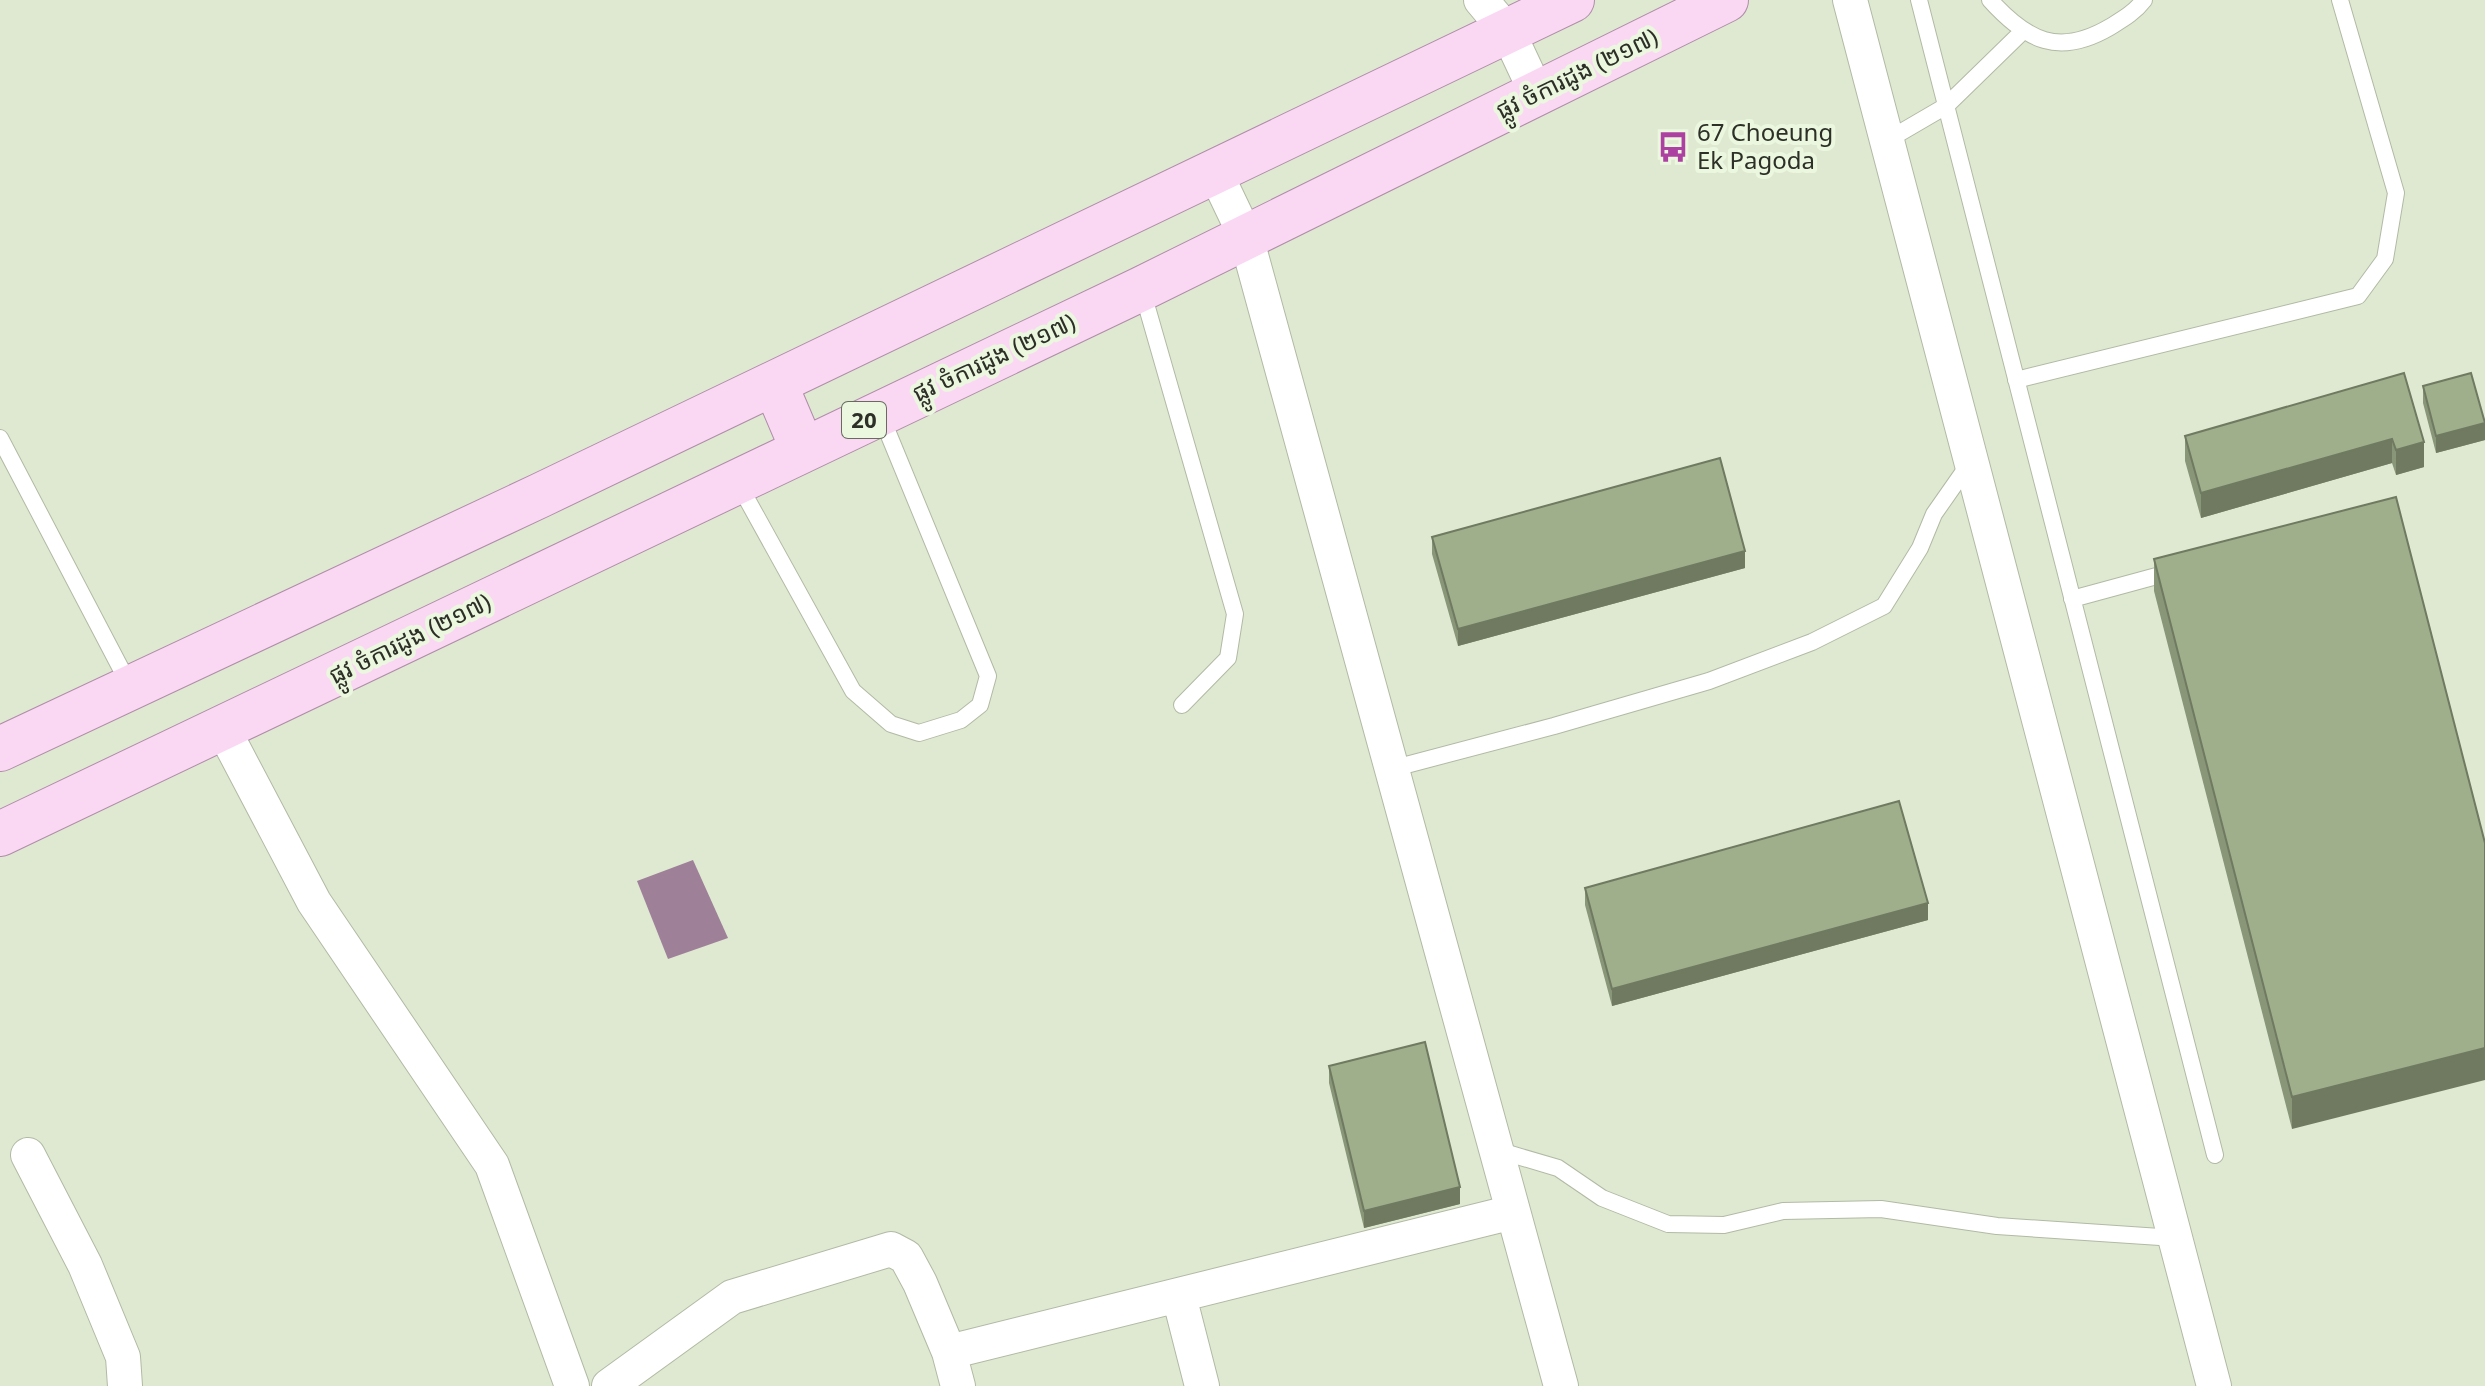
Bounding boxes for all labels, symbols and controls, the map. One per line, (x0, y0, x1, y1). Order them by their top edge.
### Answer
street label: ផ្លូវ ចំការដូង (២១៧) (1490, 19, 1666, 133)
place label: 67 Choeung Ek Pagoda (1697, 115, 1833, 176)
bus stop icon: 67 Choeung Ek Pagoda (1656, 130, 1690, 164)
street label: ផ្លូវ ចំការដូង (២១៧) (906, 304, 1083, 415)
road number: 20 (842, 402, 886, 438)
street label: ផ្លូវ ចំការដូង (២១៧) (323, 584, 499, 698)

